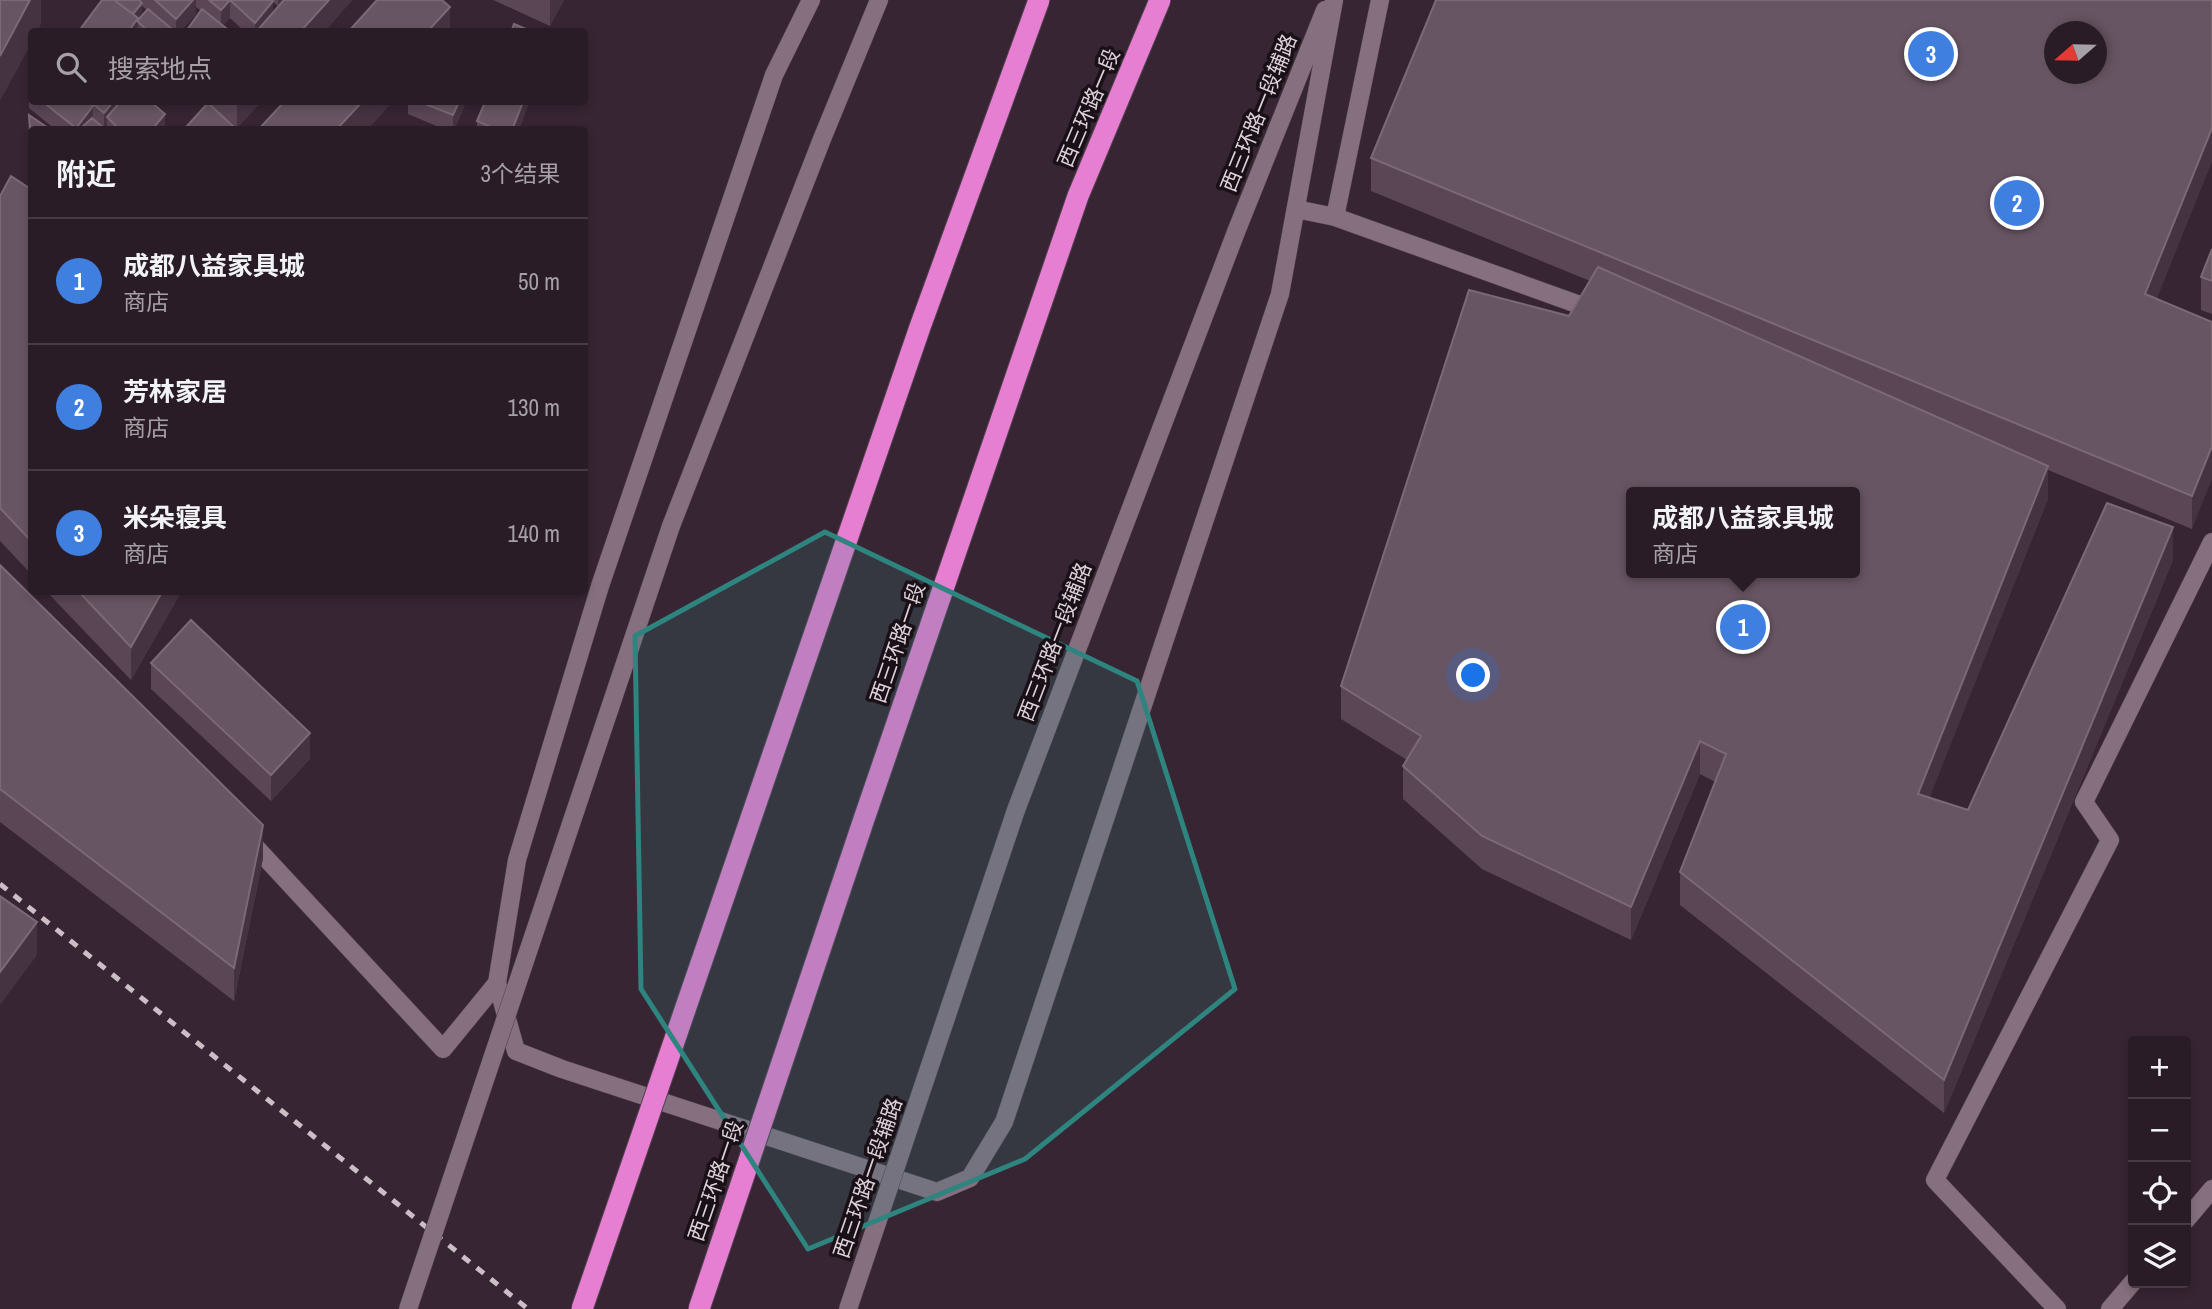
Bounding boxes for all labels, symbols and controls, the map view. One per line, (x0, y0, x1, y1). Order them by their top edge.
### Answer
north arrow (2044, 21, 2107, 84)
search box (28, 28, 588, 105)
pin: 3 (1908, 28, 1954, 80)
street label: 西三环路一段辅路 (1214, 29, 1303, 196)
street label: 西三环路一段 (1051, 44, 1127, 171)
icon: search (52, 48, 90, 86)
text: 搜索地点 (108, 51, 212, 86)
text: 附近 (56, 154, 116, 194)
text: 3个结果 (481, 158, 560, 189)
pin: 2 (1994, 177, 2040, 229)
text: 成都八益家具城 (123, 248, 305, 283)
text: 1 (74, 266, 84, 297)
text: 50 m (518, 266, 560, 297)
text: 商店 (123, 286, 169, 317)
text: 芳林家居 (123, 374, 227, 409)
text: 2 (74, 392, 84, 423)
text: 130 m (508, 392, 560, 423)
text: 商店 (123, 412, 169, 443)
popup (1626, 487, 1860, 578)
text: 米朵寝具 (123, 500, 227, 535)
text: 成都八益家具城 (1652, 500, 1834, 535)
text: 3 (74, 518, 84, 549)
text: 140 m (508, 518, 560, 549)
text: 商店 (123, 538, 169, 569)
text: 商店 (1652, 538, 1698, 569)
street label: 西三环路一段辅路 (1011, 558, 1098, 725)
street label: 西三环路一段 (863, 579, 932, 707)
pin: 1 (1720, 601, 1766, 653)
your location (1456, 658, 1490, 692)
map controls (2128, 1036, 2191, 1288)
button: + (2128, 1036, 2191, 1099)
street label: 西三环路一段辅路 (826, 1094, 909, 1262)
button: − (2128, 1099, 2191, 1162)
street label: 西三环路一段 (681, 1117, 750, 1245)
button: locate (2128, 1162, 2191, 1225)
button: layers (2128, 1225, 2191, 1288)

